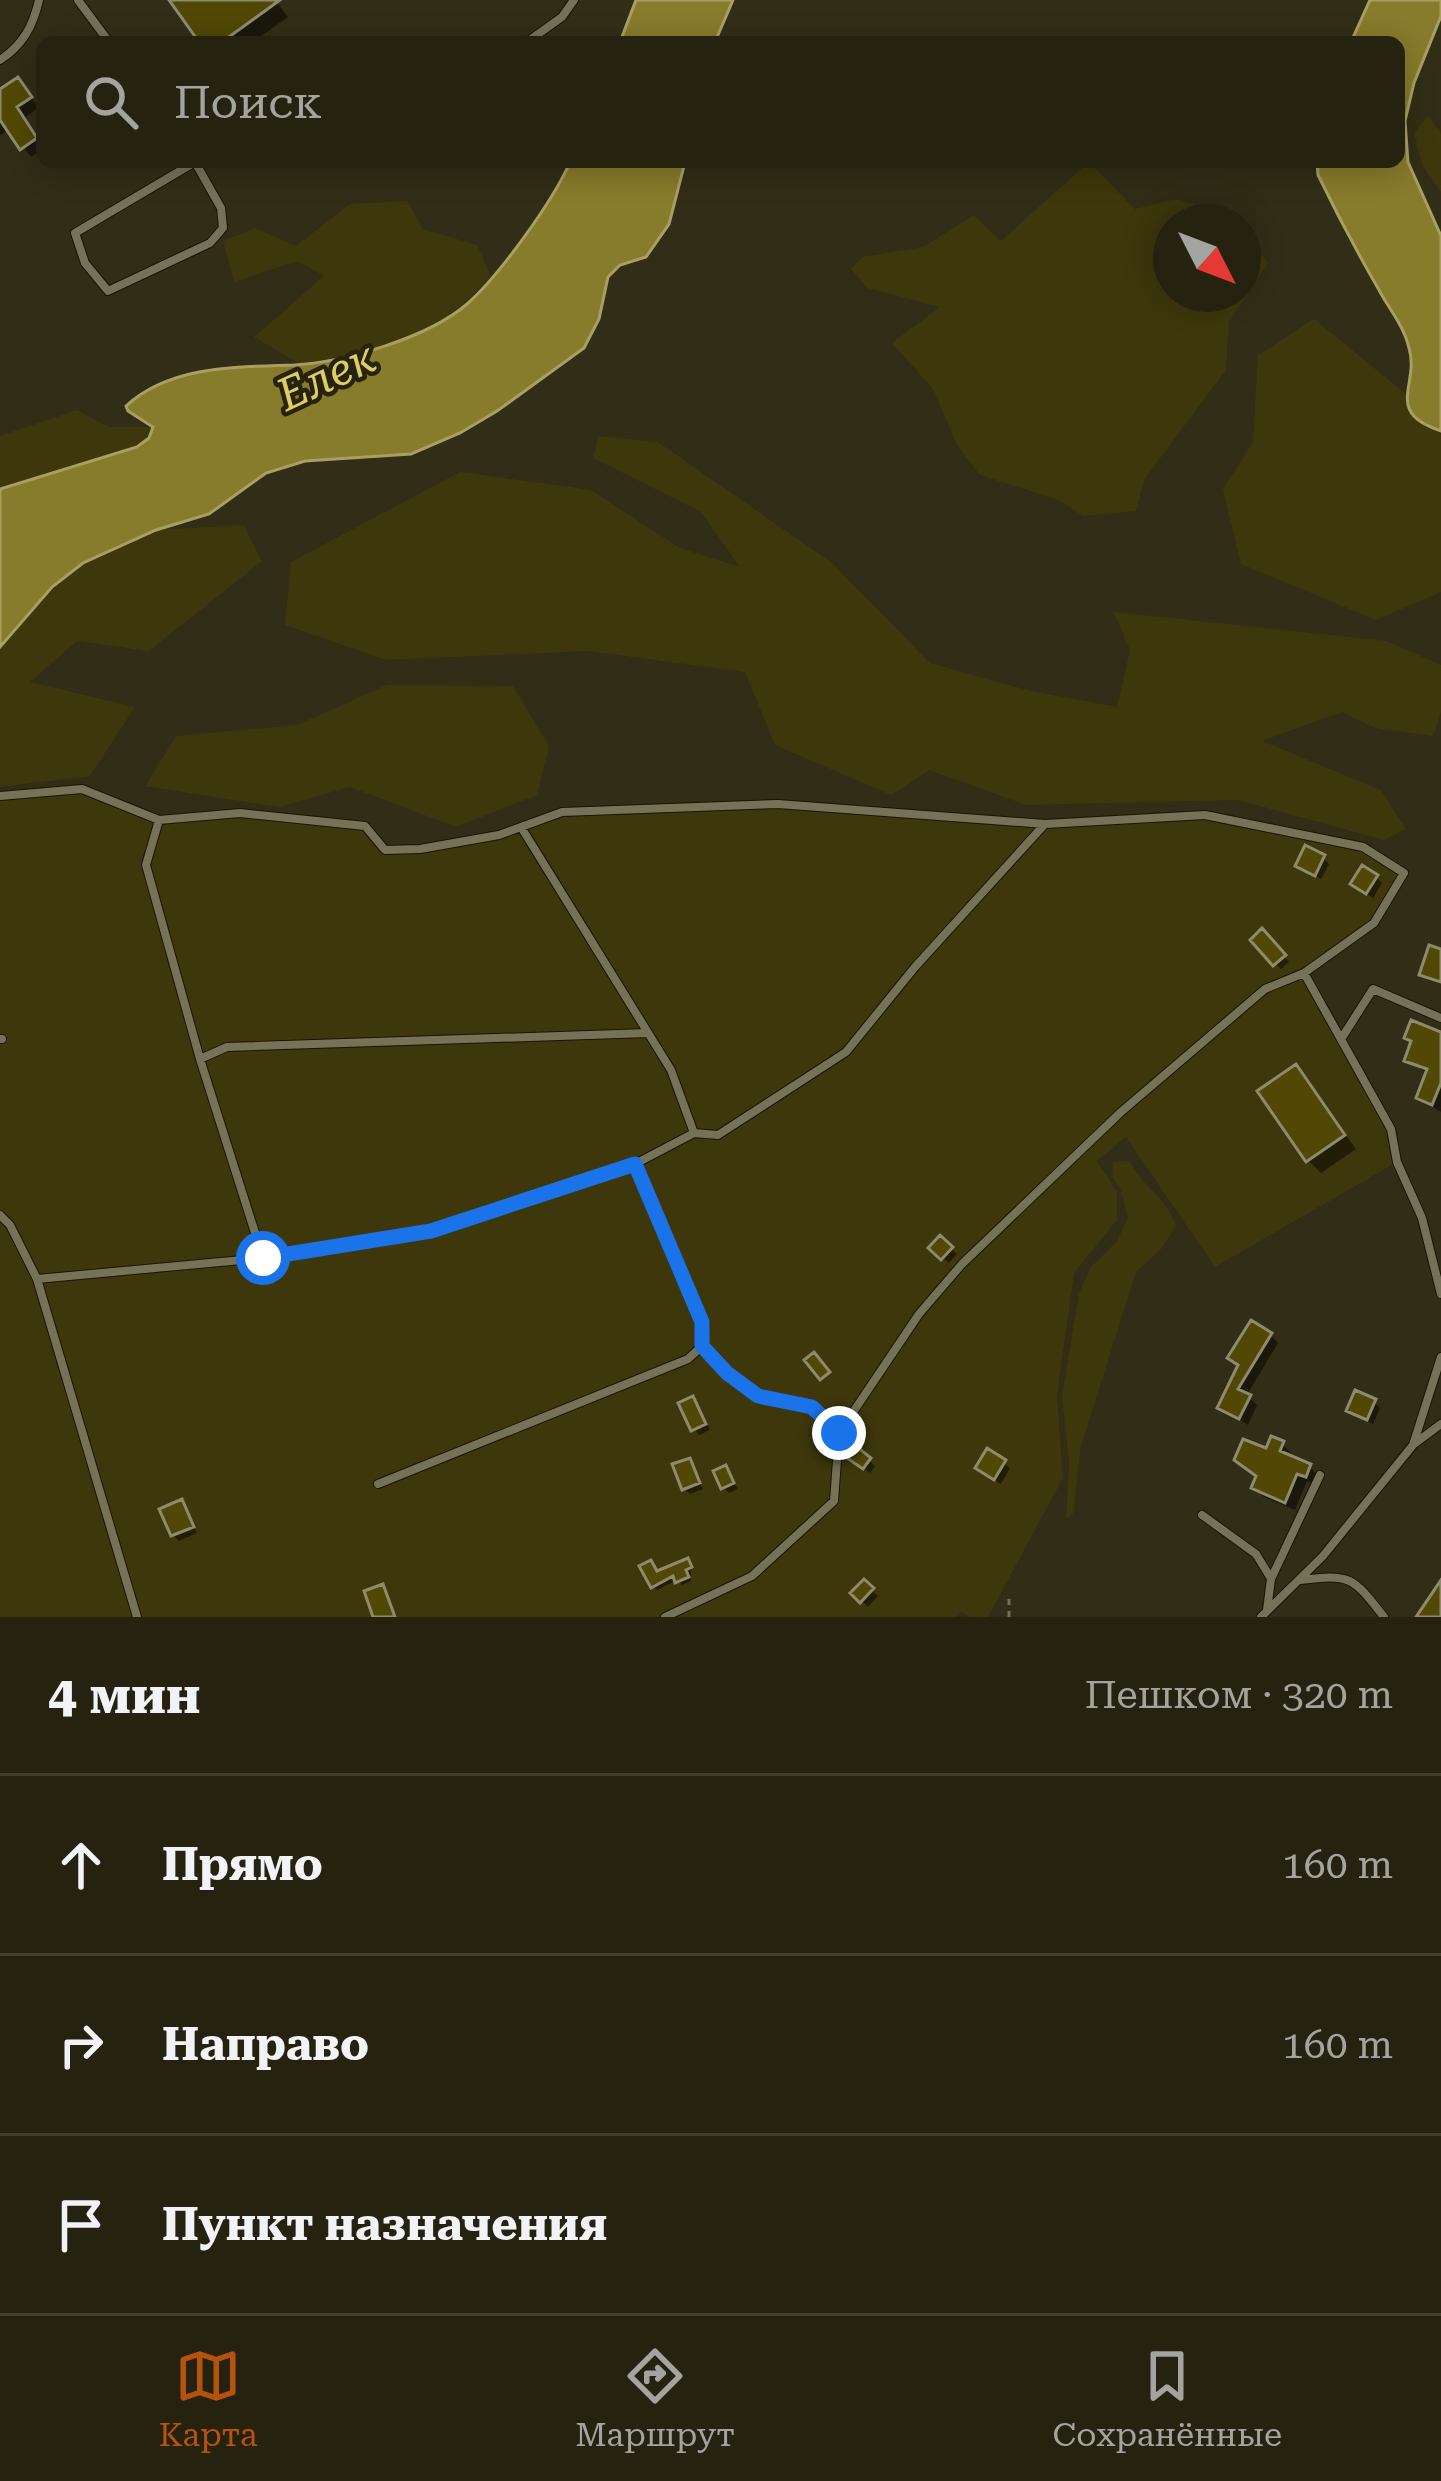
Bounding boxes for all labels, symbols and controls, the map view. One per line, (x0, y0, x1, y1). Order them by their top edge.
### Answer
search box (36, 36, 1405, 168)
icon: search (78, 69, 144, 135)
text: Поиск (174, 76, 322, 129)
north arrow (1153, 204, 1261, 312)
water label: Елек (268, 330, 384, 422)
route start (236, 1231, 290, 1285)
route end (812, 1406, 866, 1460)
text: 4 мин (48, 1666, 200, 1725)
text: Пешком · 320 m (1085, 1672, 1393, 1718)
icon: ahead (48, 1832, 114, 1898)
text: Прямо (162, 1838, 323, 1891)
text: 160 m (1282, 1842, 1393, 1888)
icon: right (48, 2012, 114, 2078)
text: Направо (162, 2018, 369, 2071)
text: 160 m (1282, 2022, 1393, 2068)
icon: arrive (48, 2192, 114, 2258)
text: Пункт назначения (162, 2198, 607, 2251)
tab: Карта (159, 2343, 258, 2454)
tab: Маршрут (575, 2343, 735, 2454)
tab: Сохранённые (1053, 2343, 1282, 2454)

